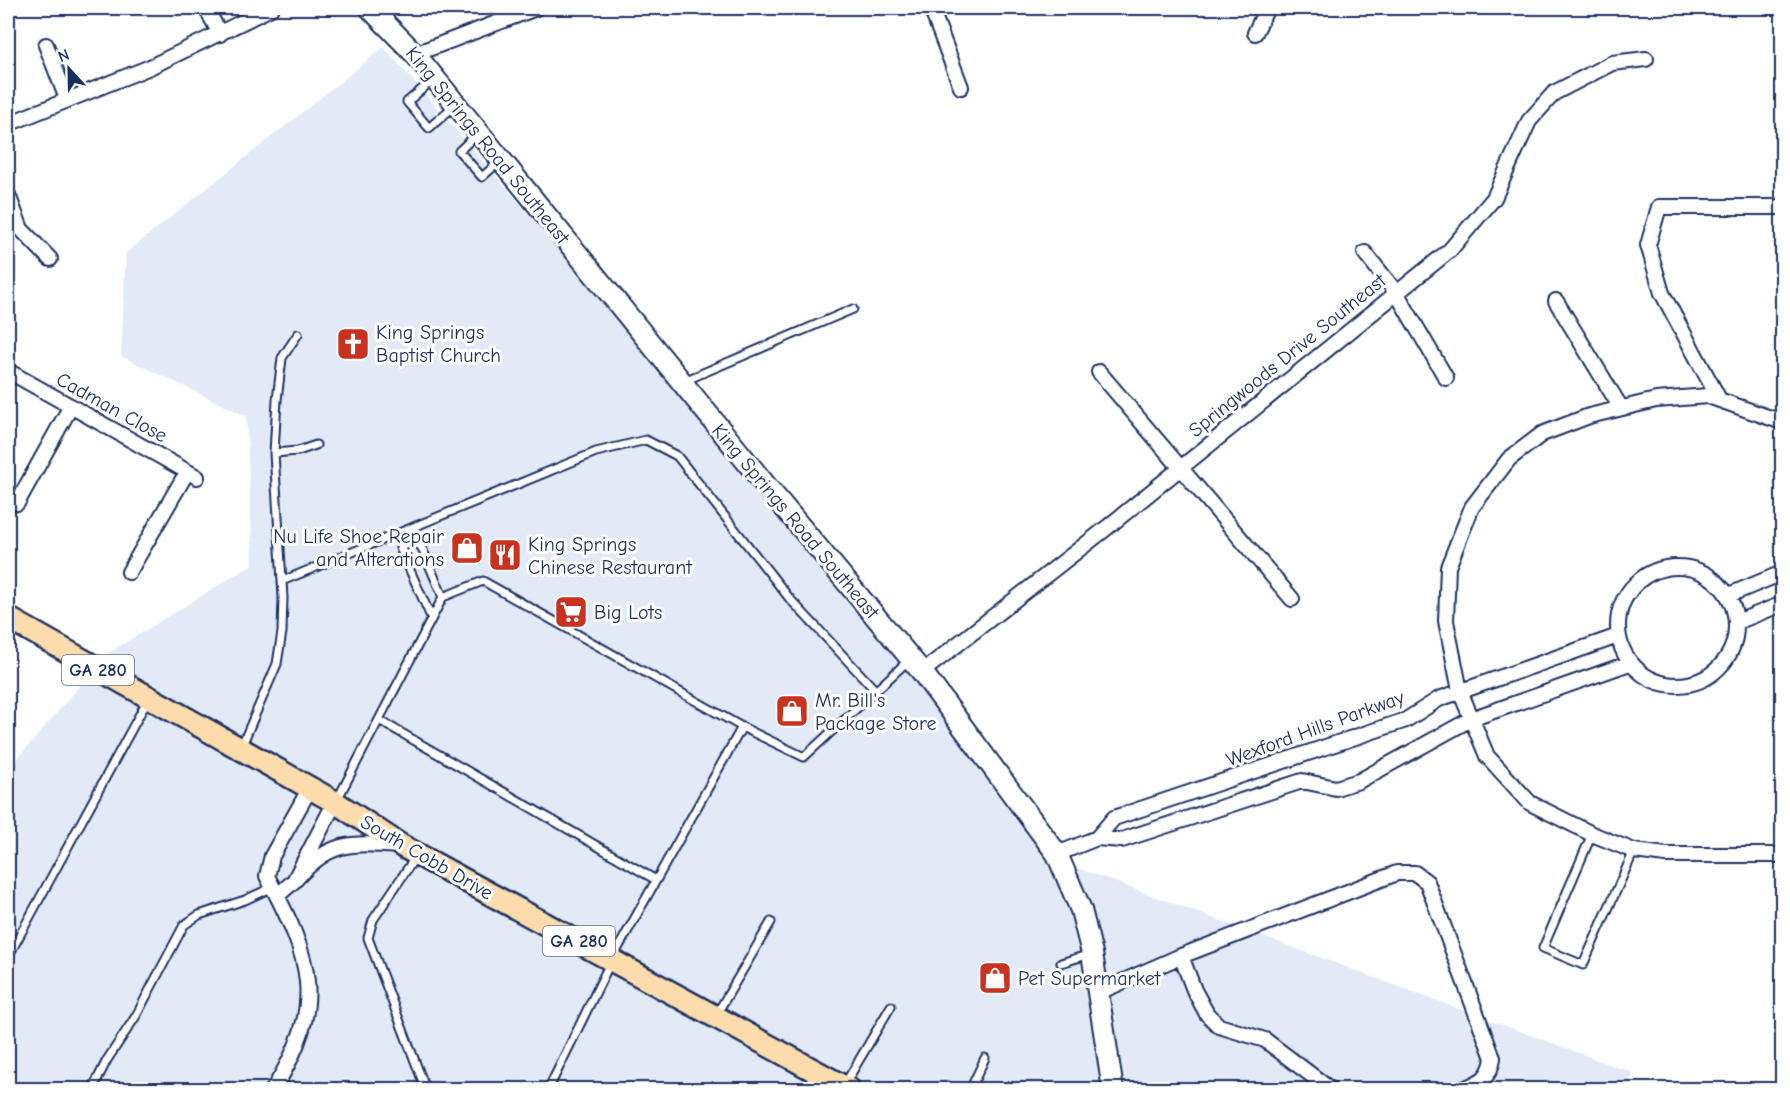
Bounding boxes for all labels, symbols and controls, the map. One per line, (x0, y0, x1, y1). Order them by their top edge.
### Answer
north arrow (39, 39, 99, 99)
street label: King Springs Road Southeast (401, 42, 575, 250)
text: N (56, 46, 72, 66)
street label: Springwoods Drive Southeast (1184, 268, 1391, 442)
place label: King Springs Baptist Church (376, 321, 501, 367)
church icon: King Springs Baptist Church (335, 326, 371, 362)
street label: Cadman Close (52, 368, 171, 447)
street label: King Springs Road Southeast (707, 419, 885, 624)
place label: Nu Life Shoe Repair and Alterations (273, 525, 444, 571)
shop icon: Nu Life Shoe Repair and Alterations (449, 530, 485, 566)
place label: King Springs Chinese Restaurant (528, 533, 693, 579)
restaurant icon: King Springs Chinese Restaurant (487, 537, 523, 573)
supermarket icon: Big Lots (553, 594, 589, 630)
place label: Big Lots (594, 601, 662, 624)
road number: GA 280 (62, 655, 134, 685)
street label: Wexford Hills Parkway (1223, 686, 1407, 771)
place label: Mr. Bill's Package Store (815, 689, 937, 735)
shop icon: Mr. Bill's Package Store (774, 693, 810, 729)
street label: South Cobb Drive (357, 810, 497, 905)
road number: GA 280 (543, 926, 615, 956)
shop icon: Pet Supermarket (977, 960, 1013, 996)
place label: Pet Supermarket (1018, 967, 1162, 990)

